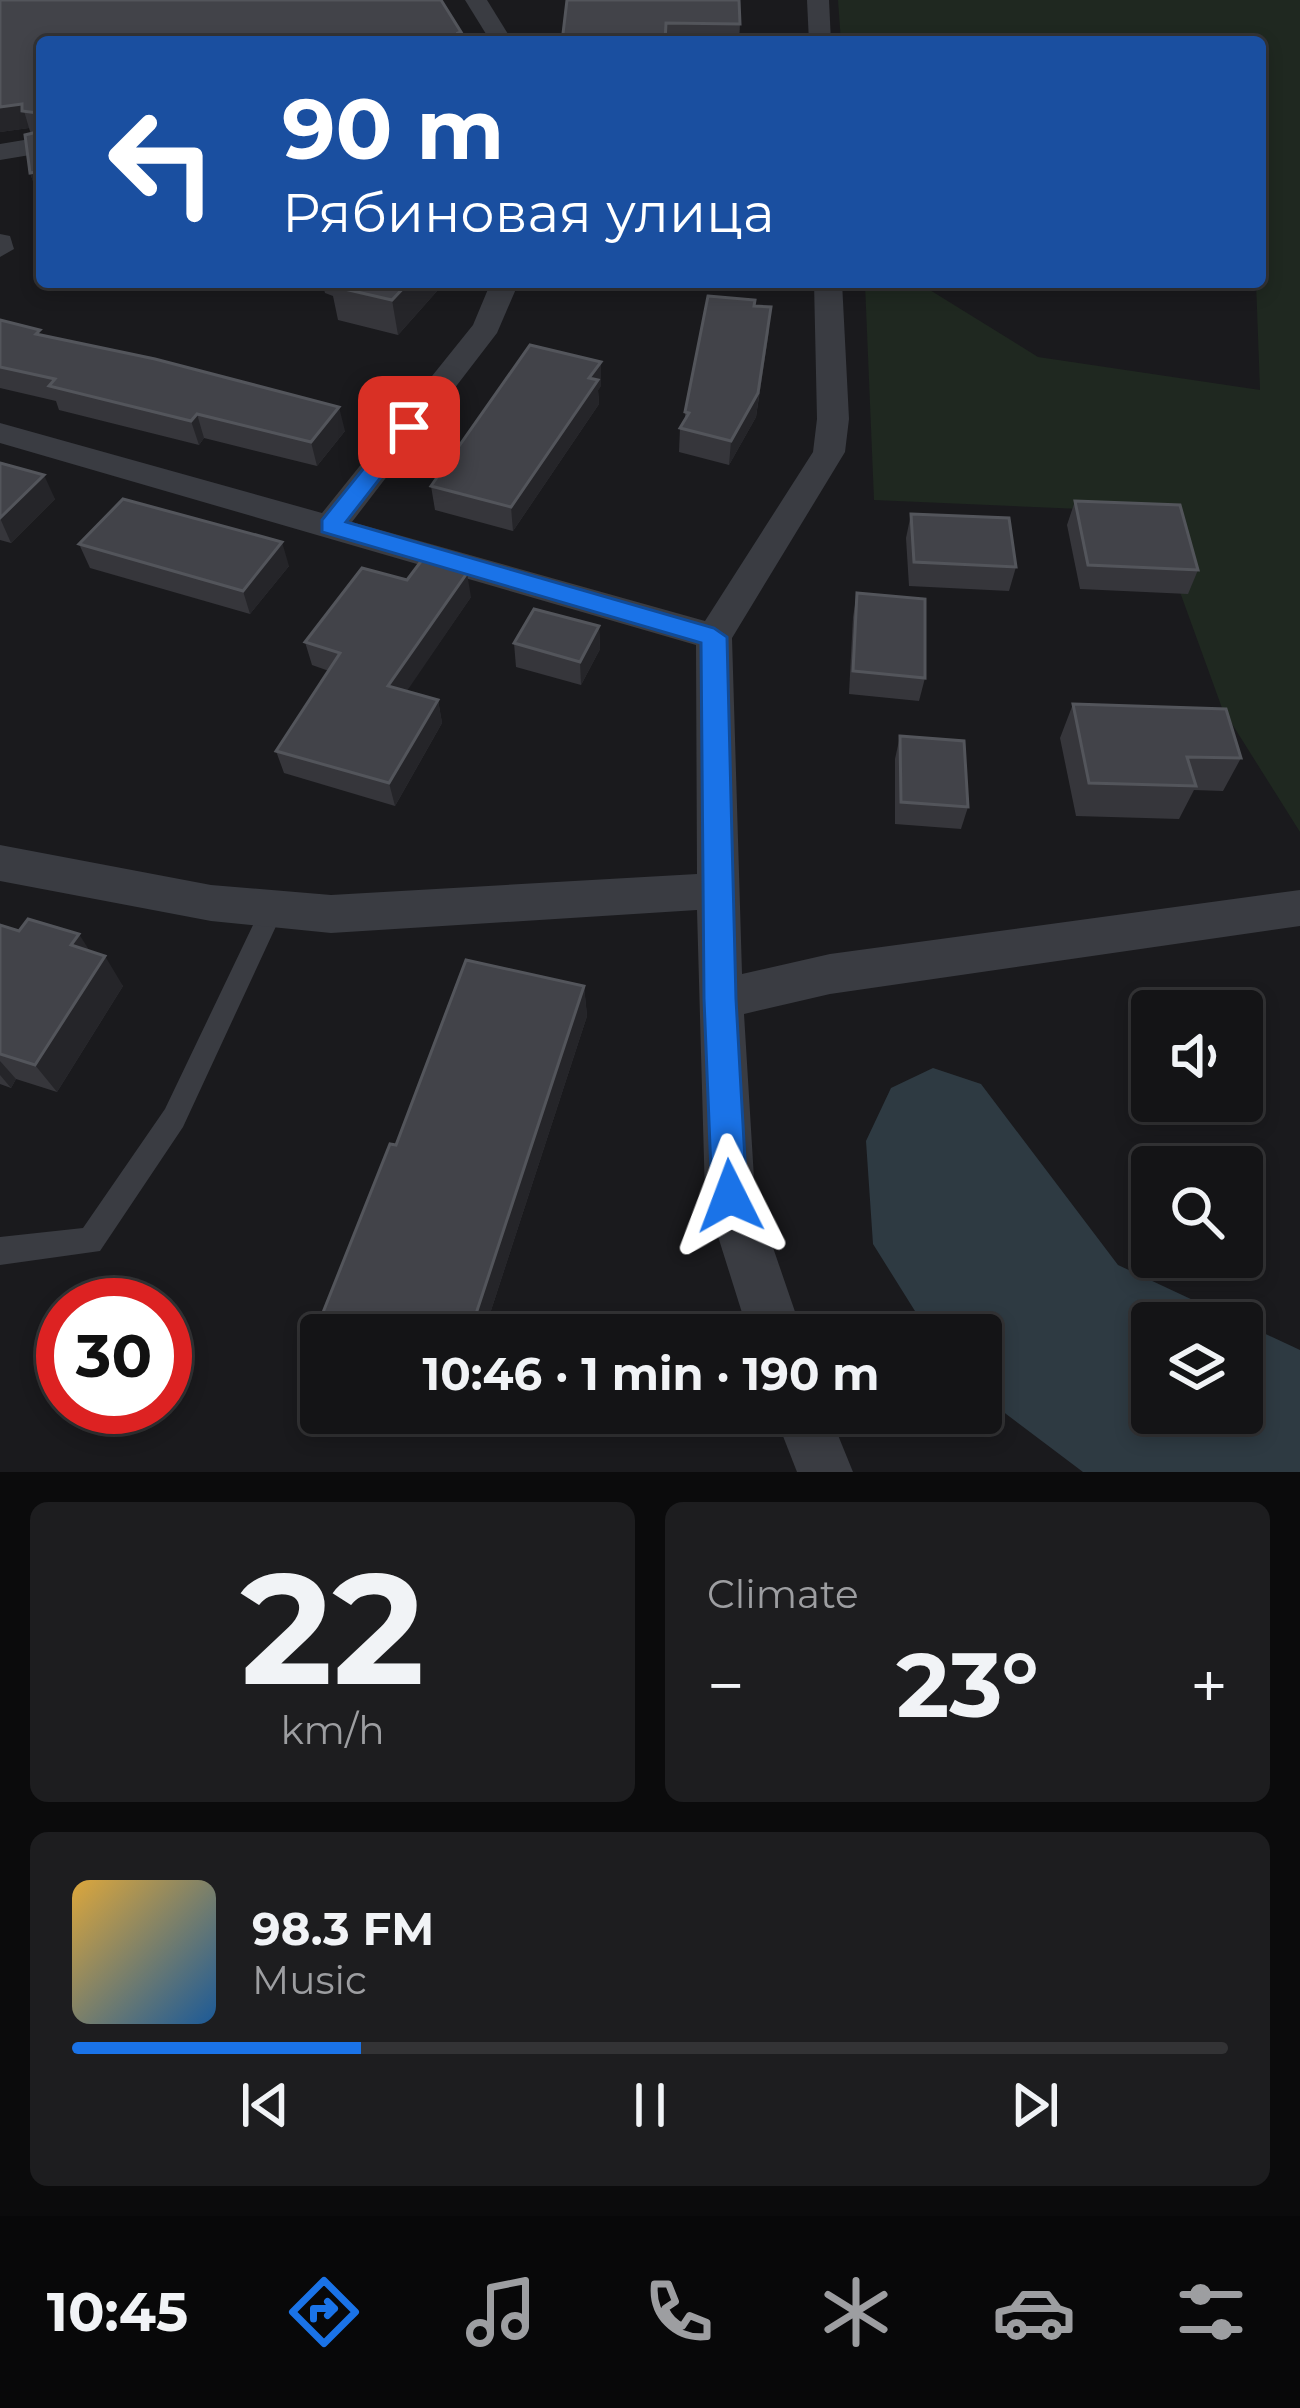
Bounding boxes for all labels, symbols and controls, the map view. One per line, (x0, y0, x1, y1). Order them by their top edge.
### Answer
text: 90 m (282, 78, 504, 180)
icon: left (84, 84, 240, 240)
text: Рябиновая улица (282, 180, 774, 246)
pin (358, 376, 460, 478)
icon: arrive (376, 394, 442, 460)
map controls (1131, 990, 1263, 1434)
button: sound (1131, 990, 1263, 1122)
position arrow (667, 1133, 793, 1259)
button: search (1131, 1146, 1263, 1278)
speed limit sign: 30 (36, 1278, 192, 1434)
button: layers (1131, 1302, 1263, 1434)
text: 10:46 · 1 min · 190 m (423, 1346, 879, 1401)
text: 22 (240, 1533, 425, 1723)
text: Climate (707, 1570, 859, 1618)
text: 23° (896, 1630, 1039, 1740)
text: − (707, 1645, 745, 1726)
text: + (1190, 1645, 1228, 1726)
text: km/h (280, 1706, 385, 1754)
text: 98.3 FM (252, 1901, 434, 1956)
text: Music (252, 1956, 367, 2004)
icon: previous (232, 2072, 298, 2138)
icon: pause (617, 2072, 683, 2138)
icon: next (1002, 2072, 1068, 2138)
icon: directions (282, 2270, 366, 2354)
icon: music (459, 2270, 543, 2354)
icon: phone (637, 2270, 721, 2354)
icon: climate (814, 2270, 898, 2354)
icon: car (992, 2270, 1076, 2354)
icon: filters (1169, 2270, 1253, 2354)
text: 10:45 (47, 2279, 188, 2345)

